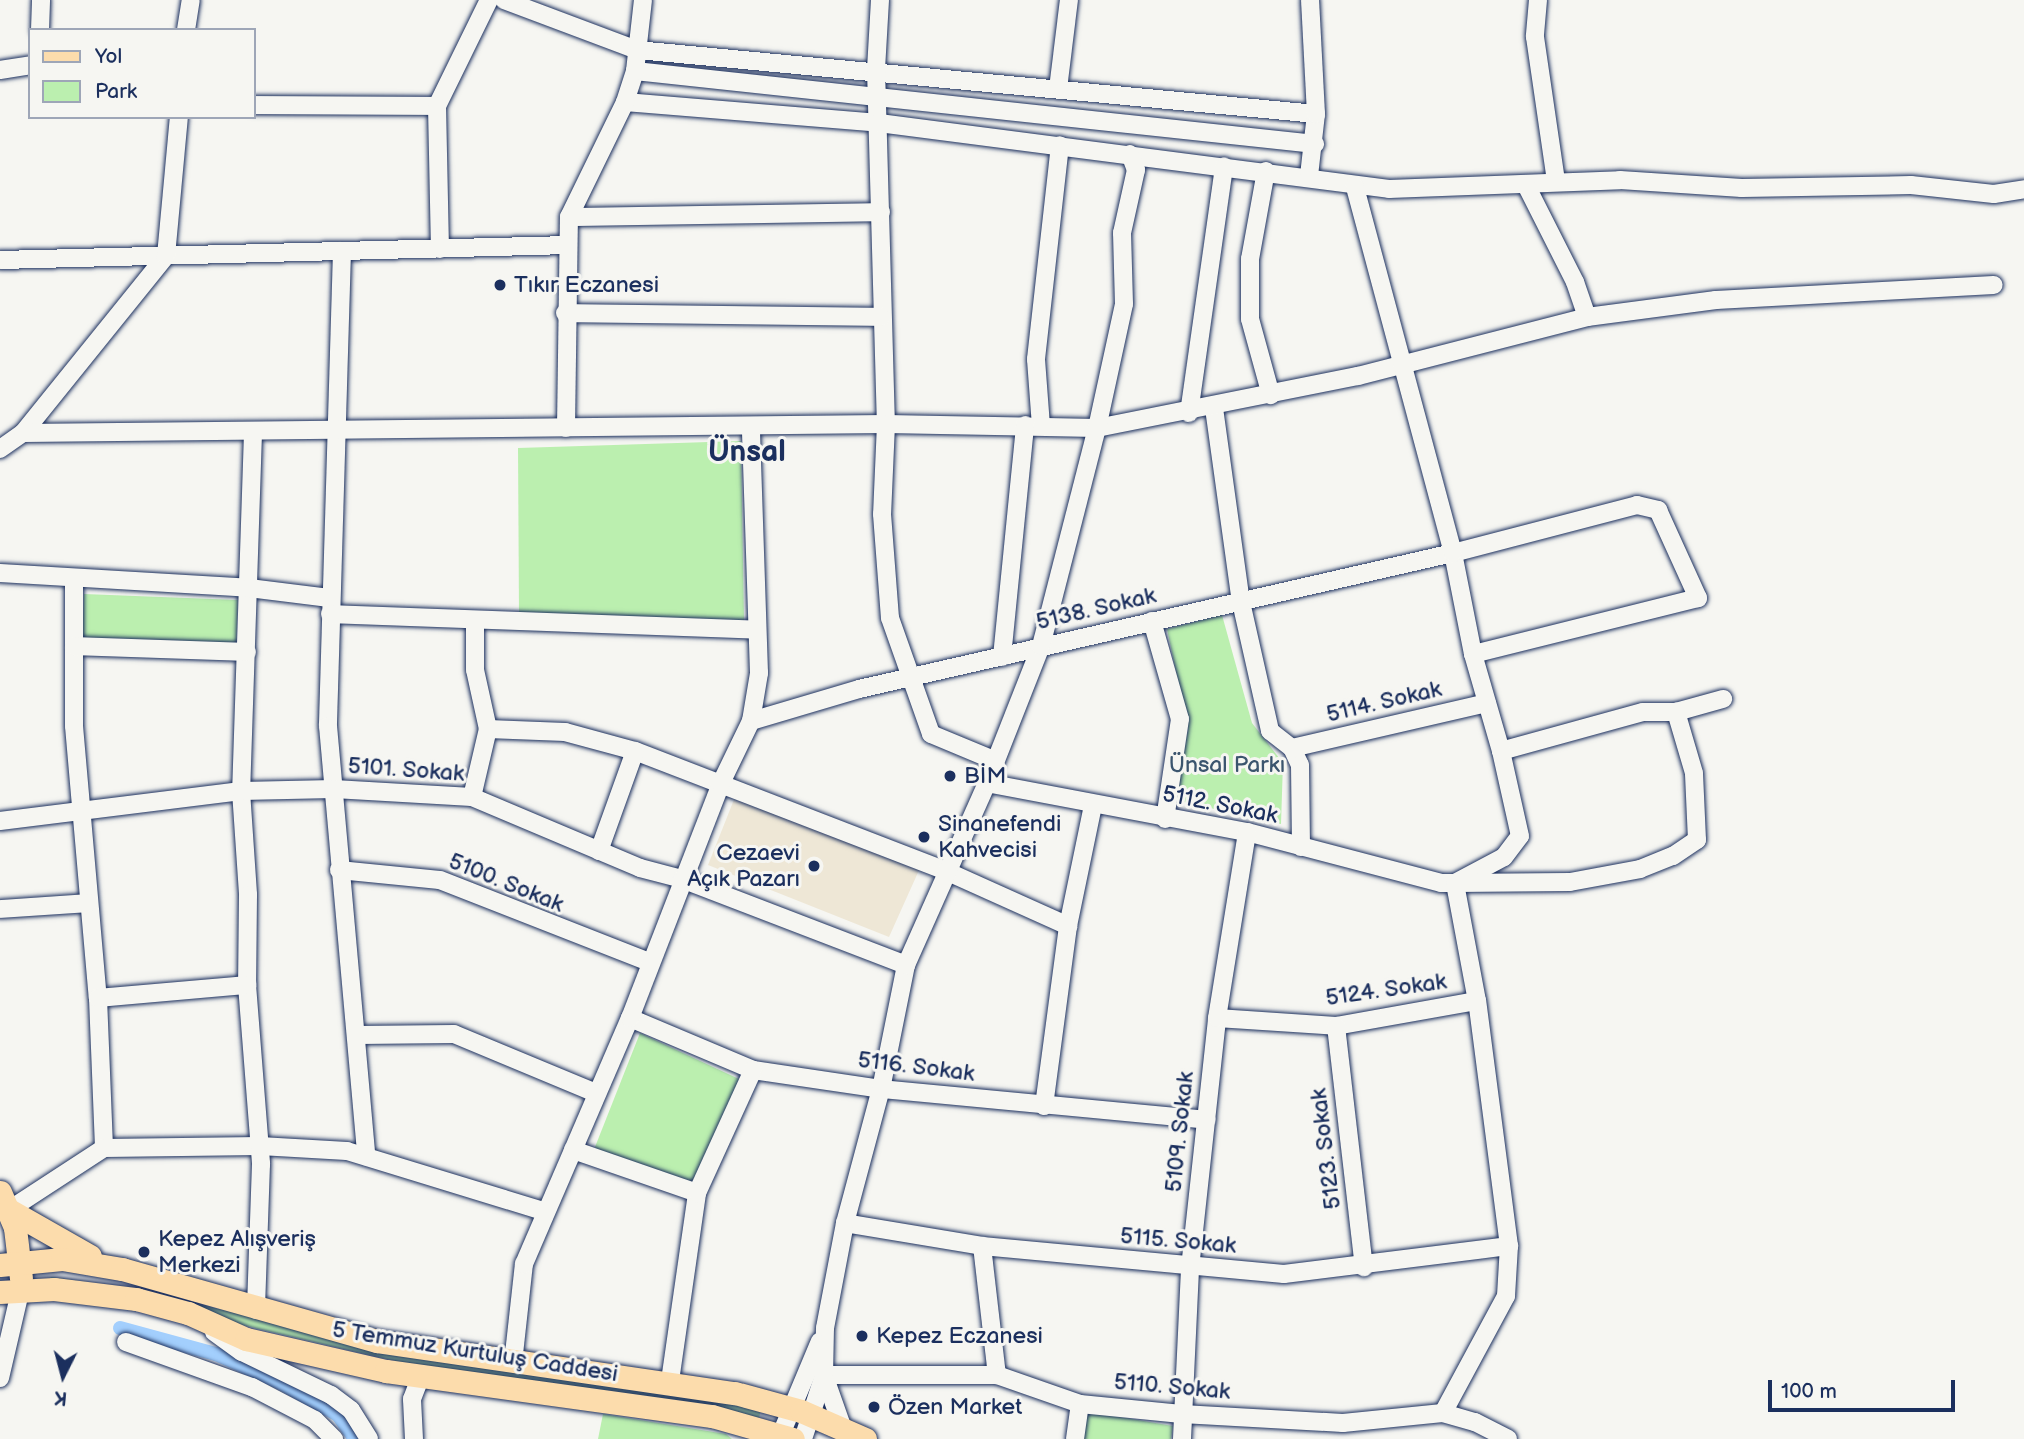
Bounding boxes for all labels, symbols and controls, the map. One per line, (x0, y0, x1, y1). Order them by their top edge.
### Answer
legend (28, 28, 256, 119)
text: Yol (95, 44, 122, 69)
text: Park (95, 79, 137, 104)
place label: Tıkır Eczanesi (514, 271, 659, 299)
marker: Tıkır Eczanesi (492, 277, 508, 293)
district label: Ünsal (708, 434, 786, 470)
street label: 5138. Sokak (1033, 582, 1159, 636)
street label: 5114. Sokak (1323, 675, 1445, 729)
park label: Ünsal Parkı (1169, 751, 1285, 779)
street label: 5101. Sokak (347, 752, 465, 788)
place label: BİM (964, 762, 1006, 790)
marker: BİM (942, 768, 958, 784)
street label: 5112. Sokak (1160, 780, 1280, 830)
place label: Sinanefendi Kahvecisi (938, 810, 1061, 864)
marker: Sinanefendi Kahvecisi (916, 829, 932, 845)
place label: Cezaevi Açık Pazarı (687, 839, 800, 893)
street label: 5100. Sokak (444, 847, 568, 919)
marker: Cezaevi Açık Pazarı (806, 858, 822, 874)
street label: 5124. Sokak (1324, 968, 1448, 1012)
street label: 5116. Sokak (856, 1046, 976, 1088)
street label: 5109. Sokak (1160, 1070, 1200, 1194)
street label: 5123. Sokak (1305, 1087, 1347, 1211)
street label: 5115. Sokak (1119, 1222, 1237, 1260)
place label: Kepez Alışveriş Merkezi (158, 1225, 316, 1279)
marker: Kepez Alışveriş Merkezi (136, 1244, 152, 1260)
street label: 5 Temmuz Kurtuluş Caddesi (330, 1316, 620, 1388)
place label: Kepez Eczanesi (876, 1322, 1043, 1350)
marker: Kepez Eczanesi (854, 1328, 870, 1344)
north arrow (28, 1341, 98, 1411)
scale bar (1772, 1366, 1959, 1410)
street label: 5110. Sokak (1112, 1368, 1232, 1406)
text: 100 m (1781, 1379, 1837, 1404)
text: K (53, 1385, 68, 1409)
place label: Özen Market (888, 1393, 1022, 1421)
marker: Özen Market (866, 1399, 882, 1415)

